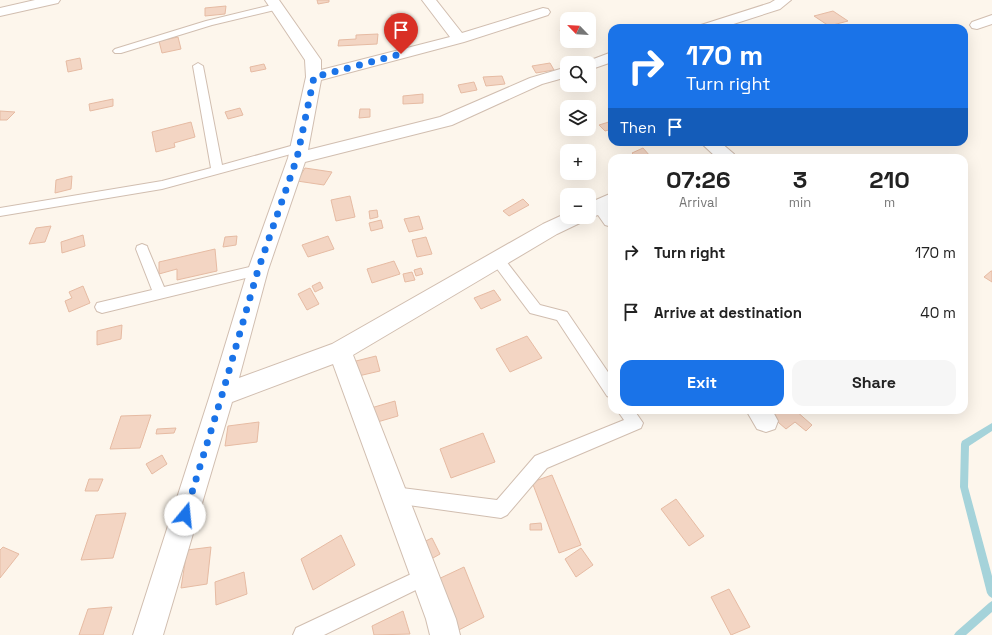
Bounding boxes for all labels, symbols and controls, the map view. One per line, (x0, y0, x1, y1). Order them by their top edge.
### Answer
north arrow (560, 12, 596, 48)
map controls (560, 12, 596, 224)
pin (384, 13, 418, 54)
icon: arrive (390, 19, 412, 41)
text: 170 m (686, 37, 763, 73)
icon: right (620, 40, 672, 92)
button: search (560, 56, 596, 92)
text: Turn right (686, 72, 770, 95)
button: layers (560, 100, 596, 136)
icon: arrive (664, 116, 686, 138)
text: Then (620, 118, 656, 137)
button: + (560, 144, 596, 180)
text: 07:26 (666, 164, 731, 195)
text: 3 (793, 164, 807, 195)
text: 210 (869, 164, 910, 195)
button: − (560, 188, 596, 224)
text: Arrival (679, 194, 718, 211)
text: min (789, 194, 811, 211)
text: m (884, 194, 895, 211)
icon: right (620, 241, 642, 263)
text: Turn right (654, 243, 725, 262)
text: 170 m (915, 243, 956, 262)
icon: arrive (620, 301, 642, 323)
text: Arrive at destination (654, 303, 802, 322)
text: 40 m (920, 303, 956, 322)
button: Exit (620, 360, 784, 406)
button: Share (792, 360, 956, 406)
position arrow (164, 494, 206, 536)

